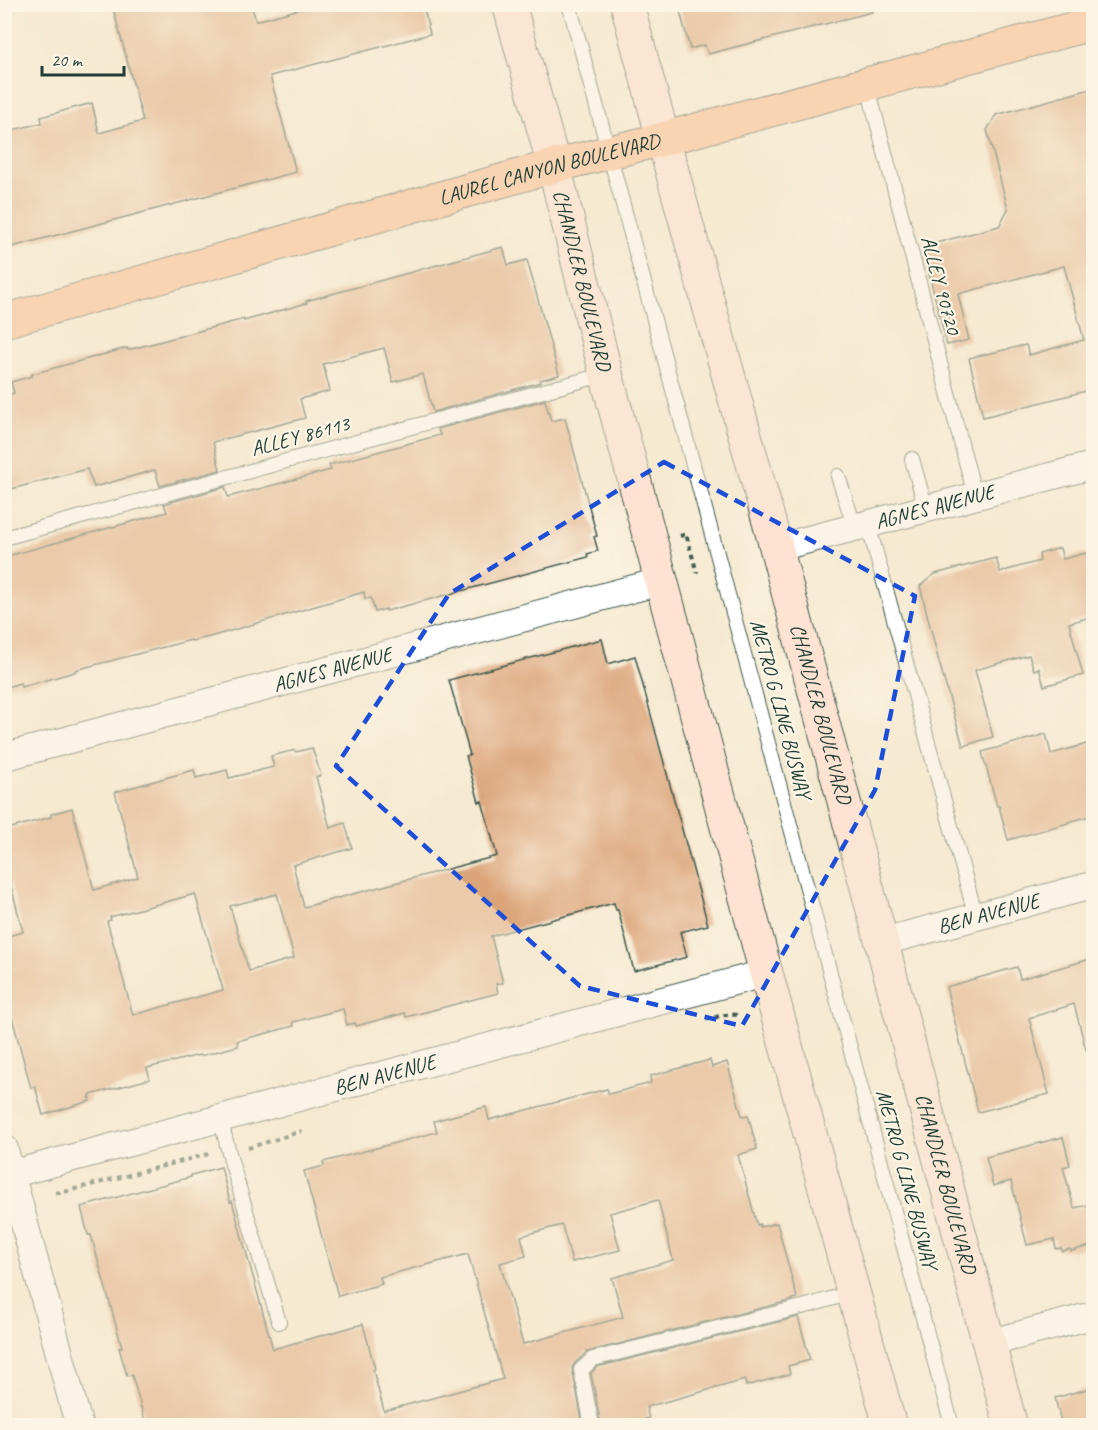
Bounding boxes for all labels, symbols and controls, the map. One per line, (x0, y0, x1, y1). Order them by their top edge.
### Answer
scale bar (42, 39, 124, 77)
text: 20 m (51, 49, 84, 71)
street label: LAUREL CANYON BOULEVARD (436, 127, 664, 211)
street label: CHANDLER BOULEVARD (547, 187, 618, 375)
street label: ALLEY 90720 (915, 233, 967, 339)
street label: ALLEY 86113 (248, 410, 354, 462)
street label: AGNES AVENUE (872, 478, 999, 535)
street label: METRO G LINE BUSWAY (745, 616, 819, 806)
street label: CHANDLER BOULEVARD (785, 621, 858, 809)
street label: AGNES AVENUE (270, 640, 397, 697)
street label: BEN AVENUE (934, 887, 1044, 940)
street label: BEN AVENUE (331, 1048, 441, 1101)
street label: METRO G LINE BUSWAY (871, 1086, 945, 1276)
street label: CHANDLER BOULEVARD (910, 1091, 983, 1278)

